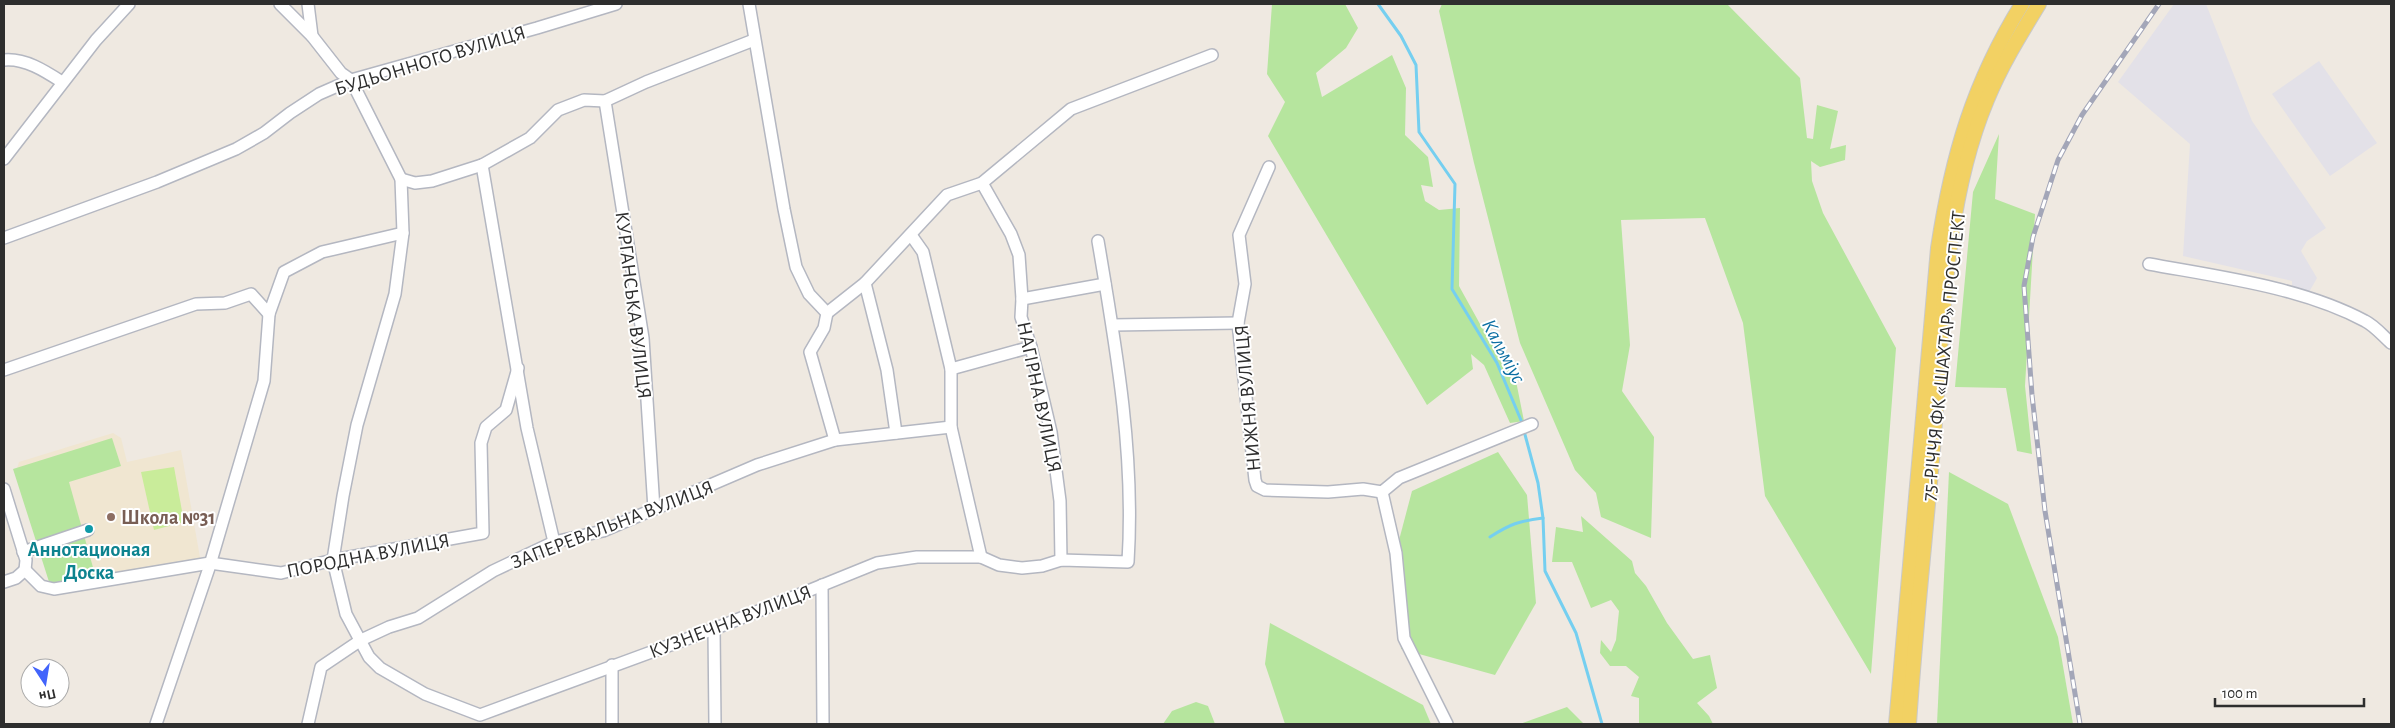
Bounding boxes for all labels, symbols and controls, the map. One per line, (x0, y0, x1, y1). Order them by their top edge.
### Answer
street label: БУДЬОННОГО ВУЛИЦЯ (332, 22, 528, 100)
street label: 75-РІЧЧЯ ФК «ШАХТАР» ПРОСПЕКТ (1919, 209, 1969, 502)
street label: КУРГАНСЬКА ВУЛИЦЯ (612, 210, 654, 400)
water label: Кальміус (1478, 316, 1529, 387)
street label: НАГІРНА ВУЛИЦЯ (1013, 320, 1065, 475)
street label: НИЖНЯ ВУЛИЦЯ (1232, 324, 1264, 472)
street label: ЗАПЕРЕВАЛЬНА ВУЛИЦЯ (508, 477, 716, 573)
place label: Школа №31 (121, 508, 215, 528)
marker: Школа №31 (105, 511, 117, 523)
marker: Аннотационая Доска (83, 523, 95, 535)
street label: ПОРОДНА ВУЛИЦЯ (285, 530, 451, 582)
place label: Аннотационая Доска (28, 540, 150, 583)
street label: КУЗНЕЧНА ВУЛИЦЯ (646, 582, 814, 662)
north arrow (20, 658, 70, 708)
scale bar (2215, 676, 2364, 708)
text: Пн (38, 686, 57, 703)
text: 100 m (2222, 686, 2257, 701)

